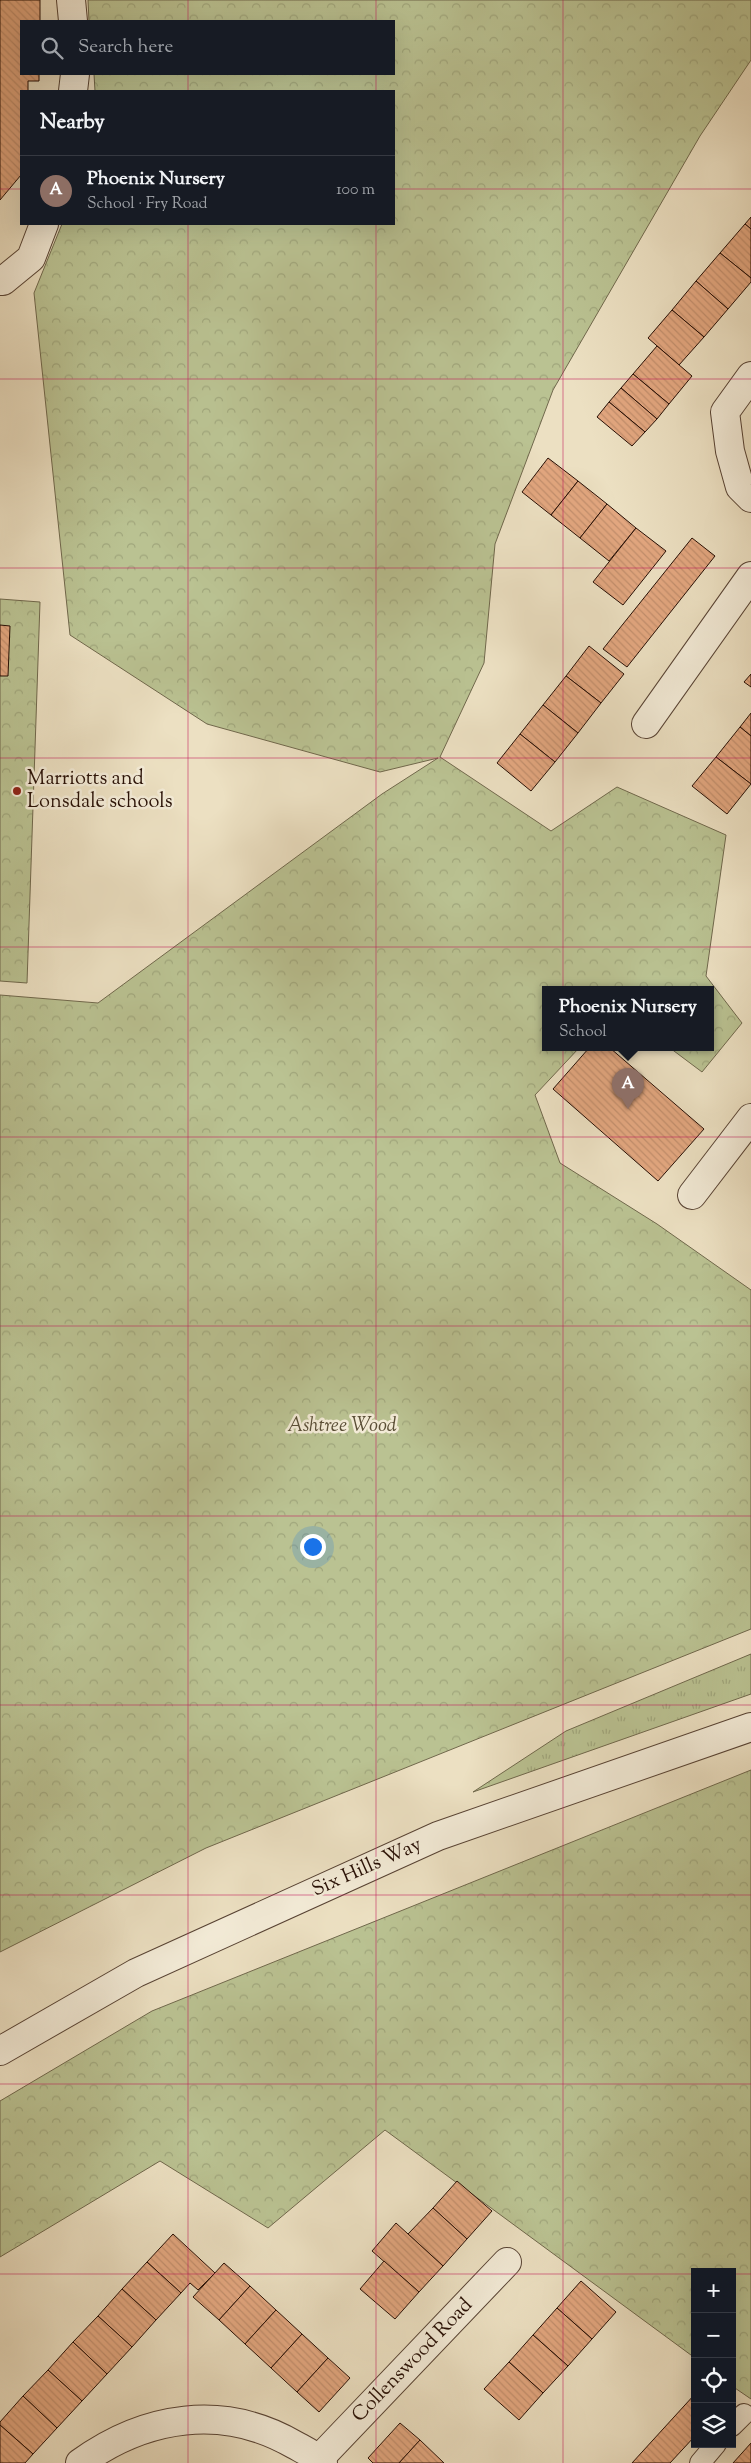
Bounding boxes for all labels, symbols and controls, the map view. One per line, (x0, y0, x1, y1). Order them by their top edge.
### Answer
search box (20, 20, 395, 75)
icon: search (38, 34, 66, 62)
text: Search here (78, 34, 173, 61)
text: Nearby (40, 108, 105, 138)
text: Phoenix Nursery (87, 166, 225, 193)
text: A (50, 179, 63, 202)
text: 100 m (336, 179, 375, 202)
text: School · Fry Road (87, 193, 208, 216)
place label: Marriotts and Lonsdale schools (27, 765, 173, 817)
marker: Marriotts and Lonsdale schools (11, 785, 23, 797)
popup (542, 986, 714, 1051)
text: Phoenix Nursery (559, 994, 697, 1021)
text: School (559, 1021, 607, 1044)
pin: A (612, 1068, 644, 1109)
park label: Ashtree Wood (287, 1412, 397, 1441)
your location (300, 1534, 326, 1560)
street label: Six Hills Way (307, 1831, 427, 1905)
map controls (691, 2268, 736, 2448)
button: + (691, 2268, 736, 2313)
street label: Collenswood Road (346, 2292, 480, 2430)
button: − (691, 2313, 736, 2358)
button: locate (691, 2358, 736, 2403)
button: layers (691, 2403, 736, 2448)

